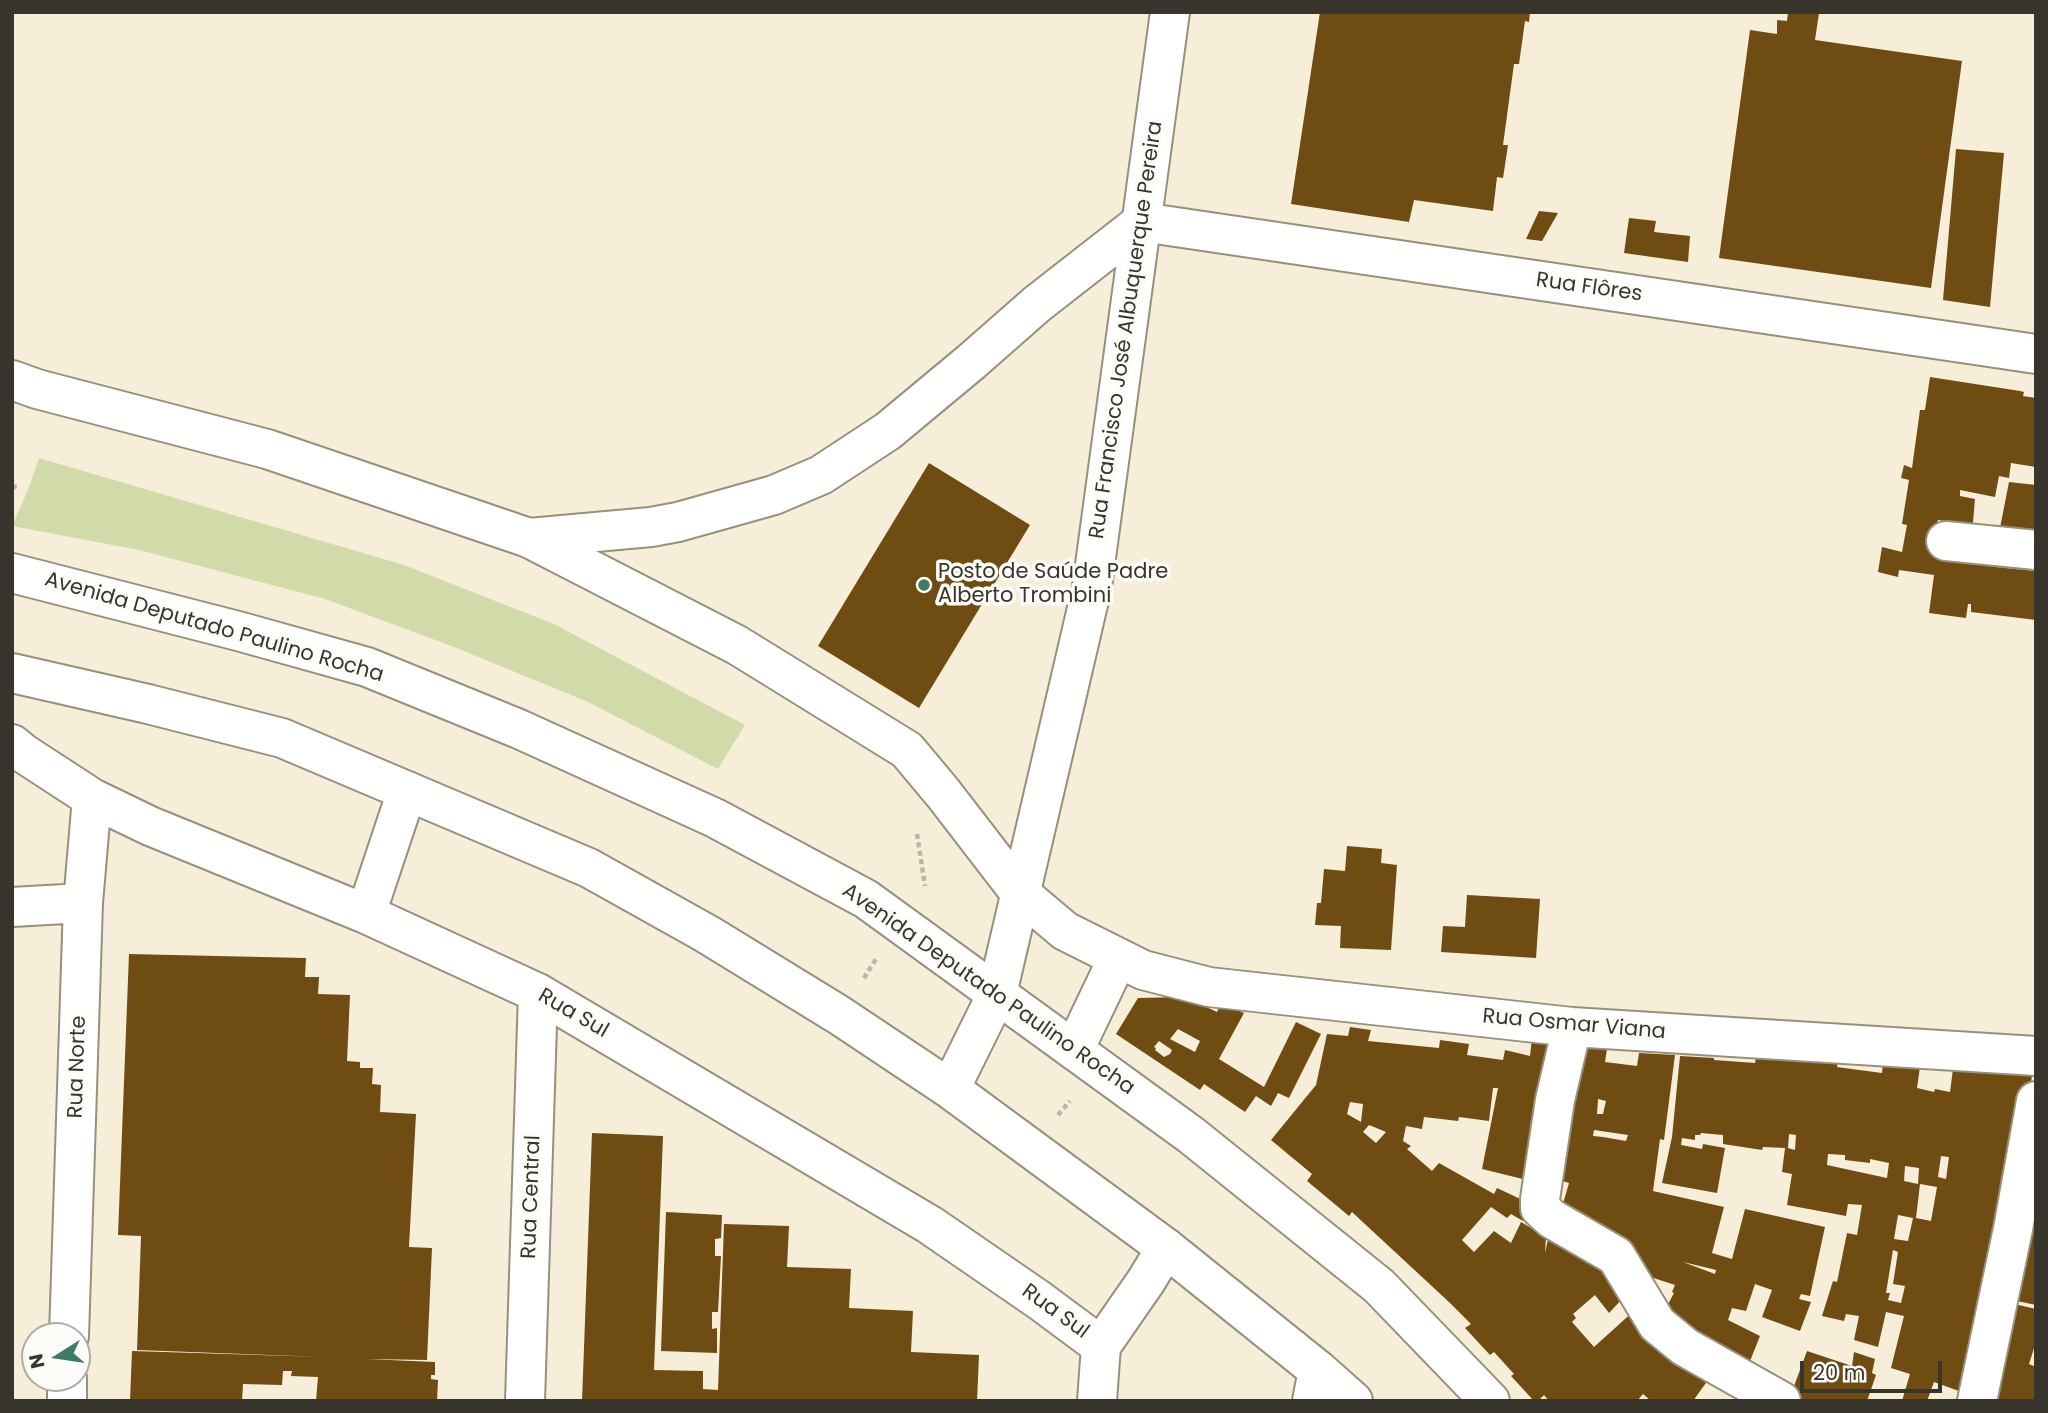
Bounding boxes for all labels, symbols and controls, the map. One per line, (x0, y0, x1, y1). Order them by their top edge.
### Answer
street label: Rua Francisco José Albuquerque Pereira (1085, 119, 1169, 541)
street label: Rua Flôres (1534, 268, 1644, 308)
place label: Posto de Saúde Padre Alberto Trombini (938, 560, 1168, 610)
street label: Avenida Deputado Paulino Rocha (42, 567, 386, 689)
marker: Posto de Saúde Padre Alberto Trombini (916, 577, 932, 593)
street label: Avenida Deputado Paulino Rocha (837, 879, 1139, 1101)
street label: Rua Sul (533, 984, 613, 1044)
street label: Rua Osmar Viana (1481, 1004, 1667, 1046)
street label: Rua Norte (64, 1015, 92, 1119)
street label: Rua Central (517, 1135, 547, 1259)
street label: Rua Sul (1016, 1279, 1094, 1345)
north arrow (21, 1322, 91, 1392)
scale bar (1803, 1346, 1945, 1390)
text: N (22, 1351, 52, 1371)
text: 20 m (1813, 1358, 1866, 1387)

